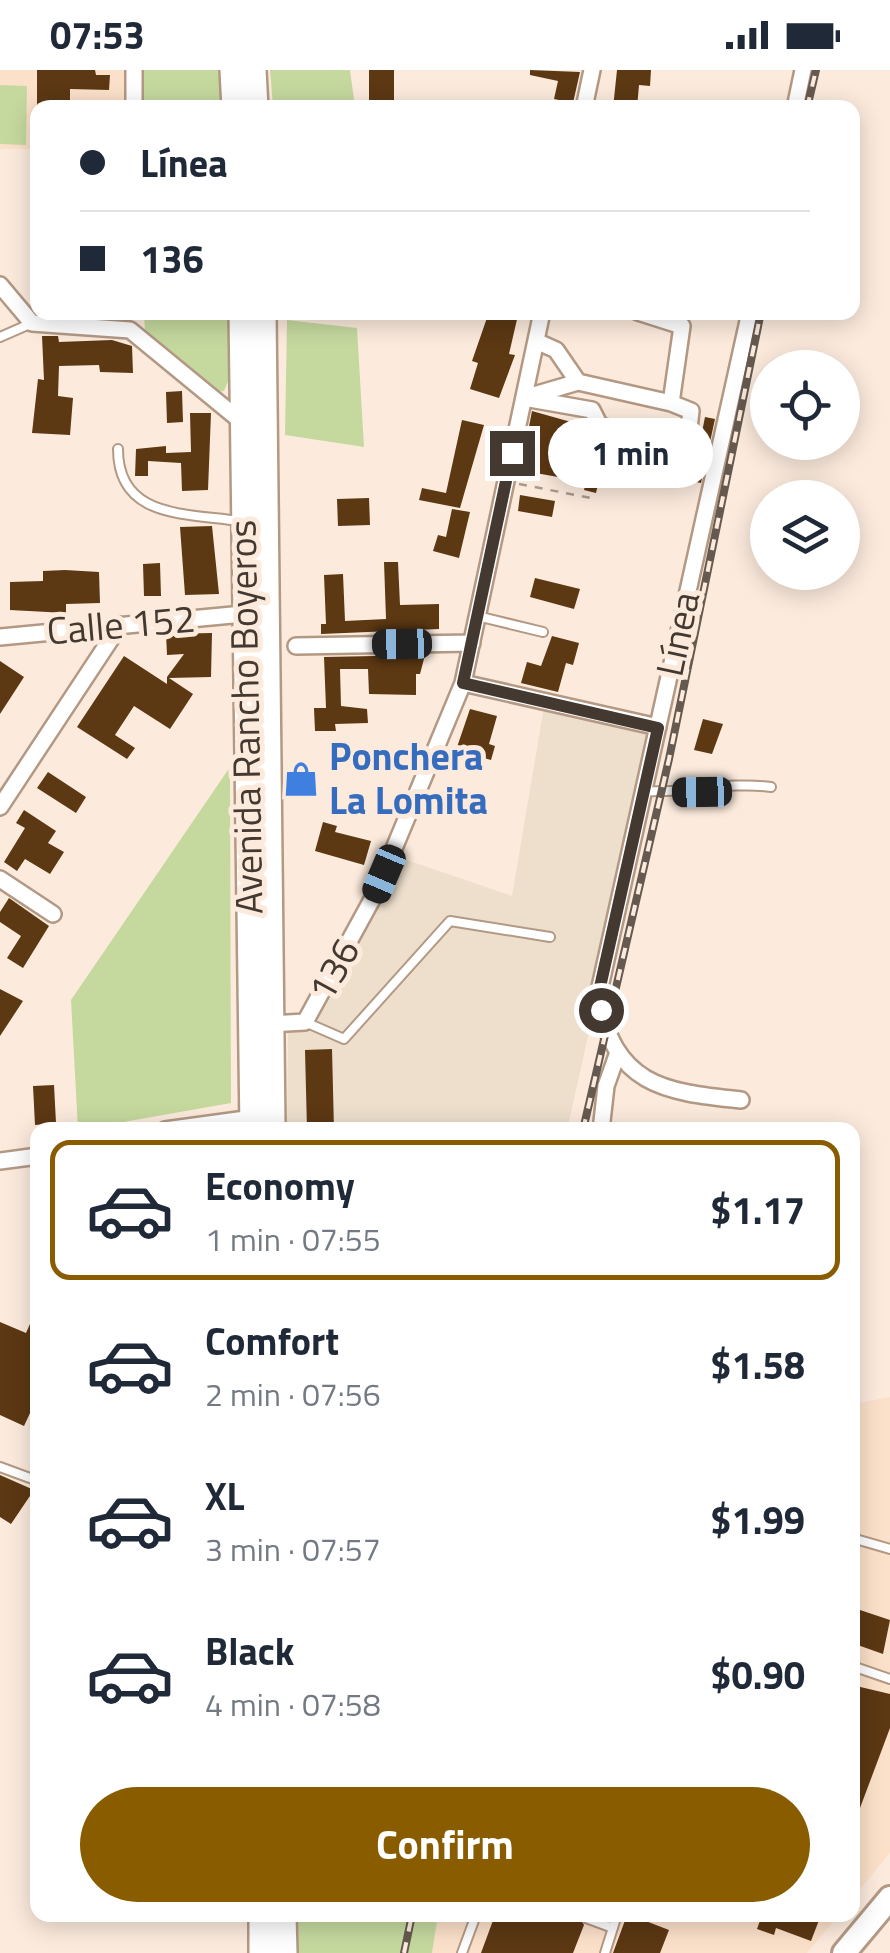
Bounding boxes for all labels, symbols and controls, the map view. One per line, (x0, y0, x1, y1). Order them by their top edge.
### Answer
text: 07:53 (50, 6, 145, 64)
text: Línea (140, 134, 228, 192)
text: 136 (140, 230, 204, 288)
map controls (750, 350, 860, 590)
button: locate (750, 350, 860, 460)
callout: 1 min (547, 418, 712, 488)
text: 1 min (592, 429, 669, 477)
route end (490, 431, 535, 476)
button: layers (750, 480, 860, 590)
street label: Avenida Rancho Boyeros (213, 519, 277, 915)
street label: Línea (640, 586, 714, 681)
street label: Calle 152 (44, 589, 197, 659)
car (372, 628, 432, 660)
place label: Ponchera La Lomita (329, 727, 488, 829)
shop icon: Ponchera La Lomita (282, 760, 320, 798)
car (672, 776, 732, 808)
car (358, 841, 410, 907)
street label: 136 (292, 928, 374, 1011)
route start (579, 988, 624, 1033)
text: Economy (205, 1157, 355, 1215)
icon: car (85, 1165, 175, 1255)
text: $1.17 (710, 1181, 805, 1239)
text: 1 min · 07:55 (205, 1215, 381, 1263)
text: Comfort (205, 1312, 339, 1370)
icon: car (85, 1320, 175, 1410)
text: $1.58 (710, 1336, 805, 1394)
text: 2 min · 07:56 (205, 1370, 381, 1418)
text: XL (205, 1467, 245, 1525)
icon: car (85, 1475, 175, 1565)
text: $1.99 (710, 1491, 805, 1549)
text: 3 min · 07:57 (205, 1525, 381, 1573)
text: Black (205, 1622, 294, 1680)
icon: car (85, 1630, 175, 1720)
text: $0.90 (710, 1646, 805, 1704)
text: 4 min · 07:58 (205, 1680, 381, 1728)
button: Confirm (80, 1787, 810, 1902)

